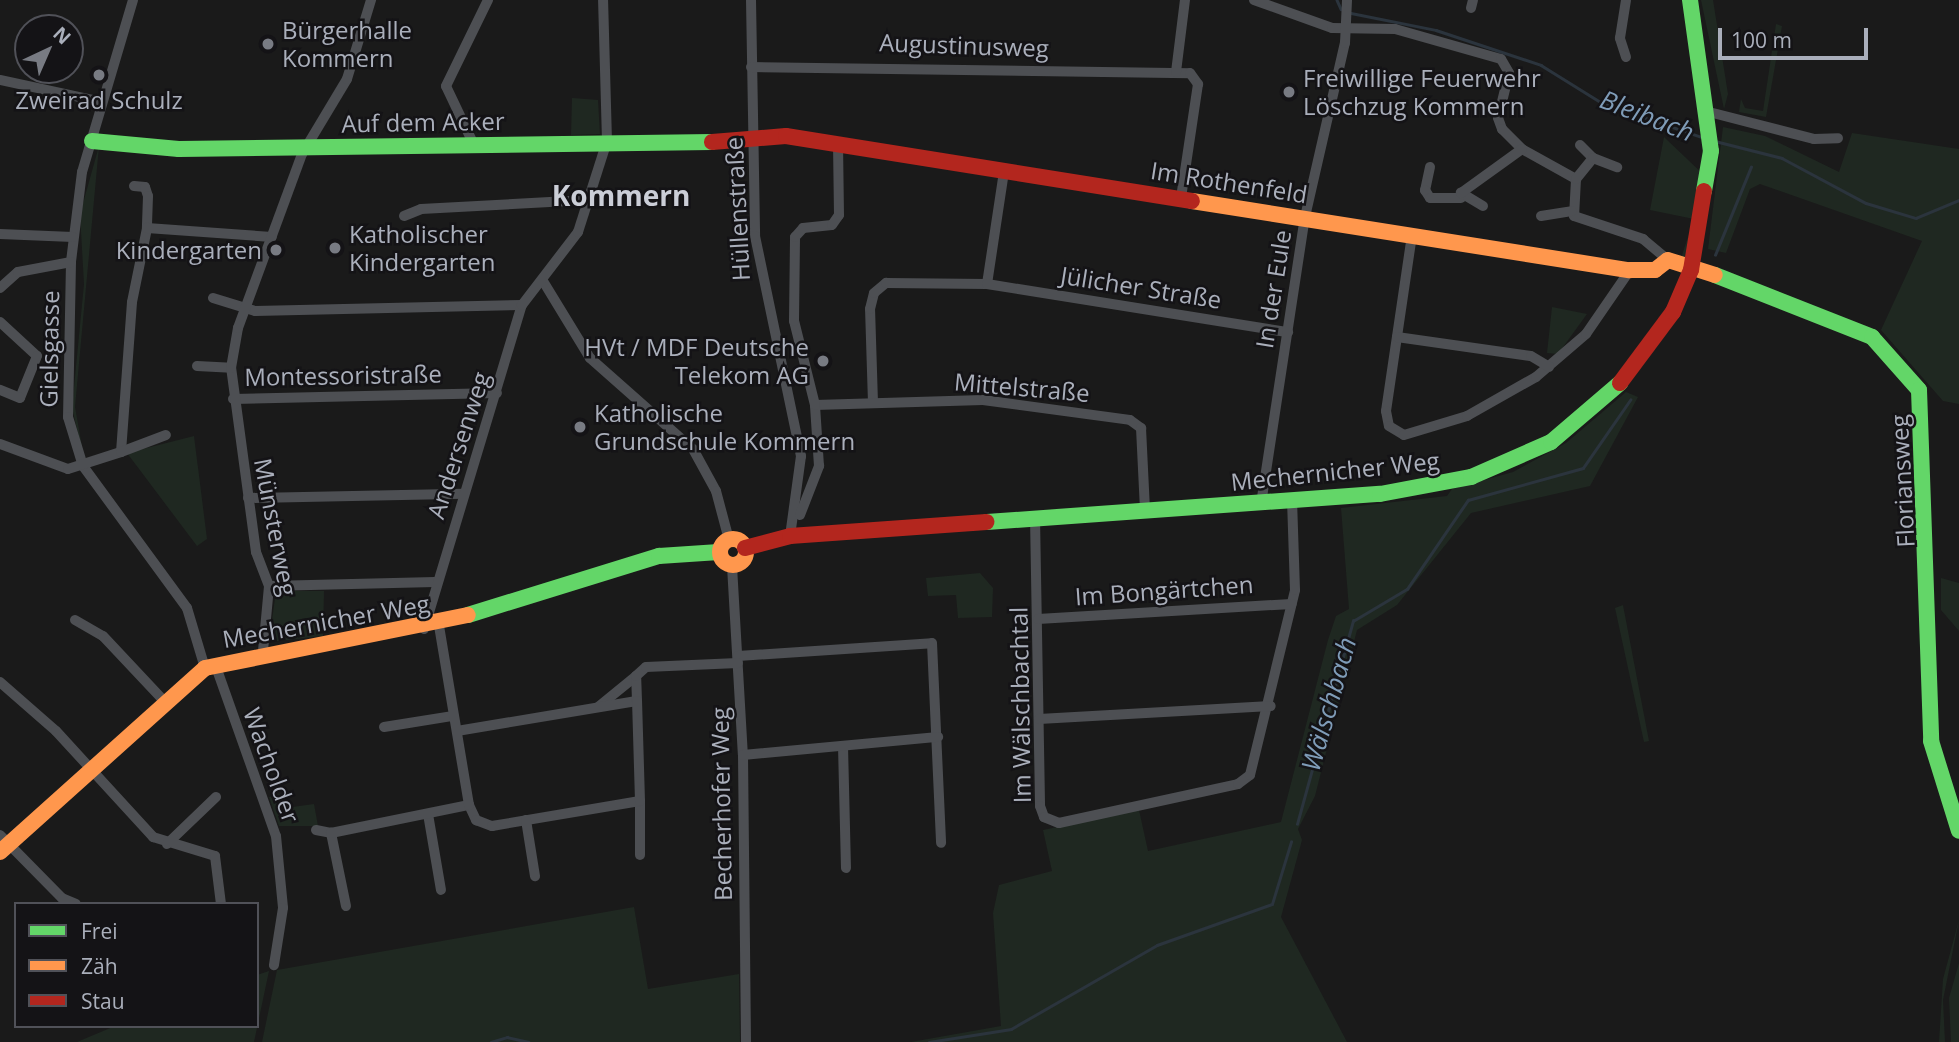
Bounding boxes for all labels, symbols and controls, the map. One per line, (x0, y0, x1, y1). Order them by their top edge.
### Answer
north arrow (14, 14, 84, 84)
scale bar (1721, 14, 1871, 58)
place label: Bürgerhalle Kommern (282, 16, 412, 72)
text: N (48, 21, 77, 50)
text: 100 m (1731, 26, 1792, 54)
street label: Augustinusweg (879, 28, 1049, 62)
marker: Bürgerhalle Kommern (260, 36, 276, 52)
place label: Freiwillige Feuerwehr Löschzug Kommern (1303, 64, 1541, 120)
marker: Zweirad Schulz (91, 67, 107, 83)
marker: Freiwillige Feuerwehr Löschzug Kommern (1281, 84, 1297, 100)
water label: Bleibach (1596, 84, 1698, 148)
place label: Zweirad Schulz (15, 86, 183, 114)
street label: Auf dem Acker (341, 106, 505, 138)
street label: Hüllenstraße (719, 136, 755, 282)
street label: Im Rothenfeld (1149, 155, 1309, 209)
district label: Kommern (552, 178, 690, 212)
place label: Katholischer Kindergarten (349, 220, 495, 276)
street label: In der Eule (1249, 228, 1297, 350)
place label: Kindergarten (116, 236, 262, 264)
marker: Katholischer Kindergarten (327, 240, 343, 256)
marker: Kindergarten (268, 242, 284, 258)
street label: Jülicher Straße (1059, 260, 1223, 314)
street label: Gielsgasse (34, 290, 64, 408)
place label: HVt / MDF Deutsche Telekom AG (584, 333, 809, 389)
marker: HVt / MDF Deutsche Telekom AG (815, 353, 831, 369)
street label: Montessoristraße (244, 359, 442, 391)
street label: Mittelstraße (953, 367, 1091, 407)
street label: Andersenweg (421, 368, 495, 522)
place label: Katholische Grundschule Kommern (594, 399, 855, 455)
street label: Floriansweg (1884, 414, 1920, 548)
marker: Katholische Grundschule Kommern (572, 419, 588, 435)
street label: Mechernicher Weg (1229, 446, 1441, 496)
street label: Münsterweg (249, 456, 303, 598)
street label: Im Bongärtchen (1074, 569, 1254, 611)
street label: Mechernicher Weg (220, 589, 432, 653)
street label: Im Wälschbachtal (1004, 606, 1036, 804)
water label: Wälschbach (1295, 633, 1363, 775)
street label: Wacholder (238, 704, 306, 826)
street label: Becherhofer Weg (705, 707, 737, 901)
legend (14, 902, 259, 1028)
text: Frei (81, 917, 118, 945)
text: Zäh (81, 952, 118, 980)
text: Stau (81, 987, 125, 1015)

